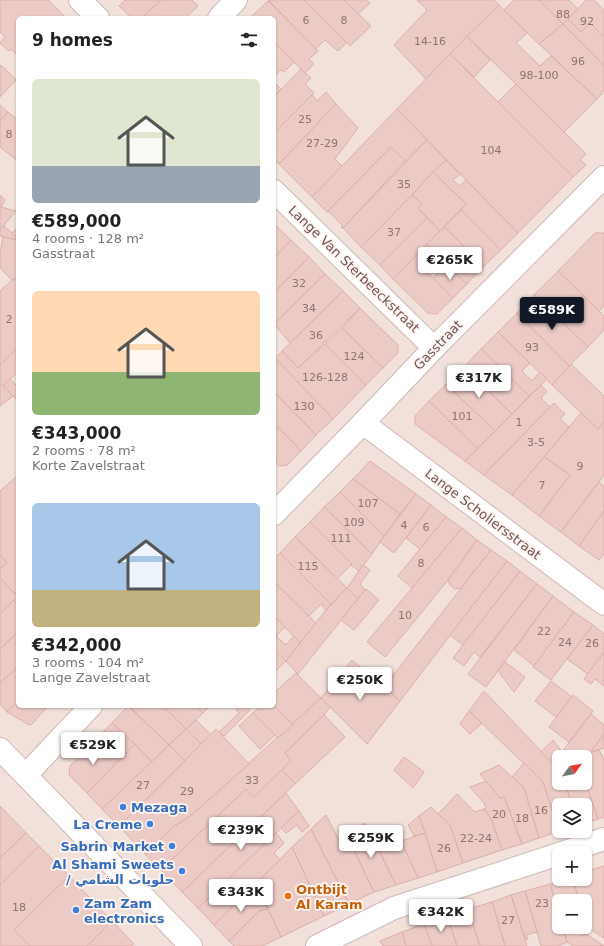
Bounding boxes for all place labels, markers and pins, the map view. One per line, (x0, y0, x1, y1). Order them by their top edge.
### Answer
pin: €265K (422, 247, 478, 281)
pin: €589K (524, 297, 580, 331)
pin: €317K (451, 365, 507, 399)
pin: €250K (332, 667, 388, 701)
pin: €529K (65, 732, 121, 766)
place label: Mezaga (131, 800, 187, 815)
marker: Mezaga (118, 802, 128, 812)
place label: La Creme (73, 817, 142, 832)
pin: €239K (213, 817, 269, 851)
marker: La Creme (145, 819, 155, 829)
pin: €259K (343, 825, 399, 859)
place label: Sabrin Market (60, 839, 164, 854)
marker: Sabrin Market (167, 841, 177, 851)
place label: Al Shami Sweets / حلويات الشامي (52, 857, 174, 887)
marker: Al Shami Sweets / حلويات الشامي (177, 866, 187, 876)
pin: €343K (213, 879, 269, 913)
place label: Ontbijt Al Karam (296, 882, 363, 912)
marker: Ontbijt Al Karam (283, 891, 293, 901)
place label: Zam Zam electronics (84, 896, 165, 926)
pin: €342K (413, 899, 469, 933)
marker: Zam Zam electronics (71, 905, 81, 915)

